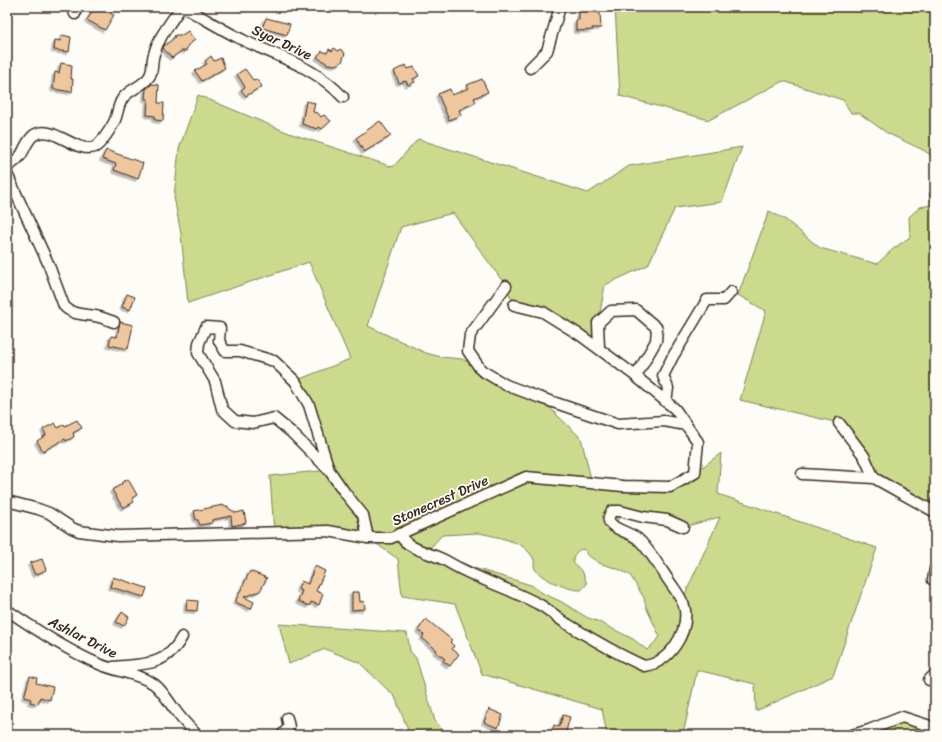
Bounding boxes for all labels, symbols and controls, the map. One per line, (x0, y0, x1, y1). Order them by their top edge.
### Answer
street label: Syar Drive (248, 18, 316, 67)
street label: Stonecrest Drive (388, 468, 493, 533)
street label: Ashlar Drive (43, 609, 122, 666)

